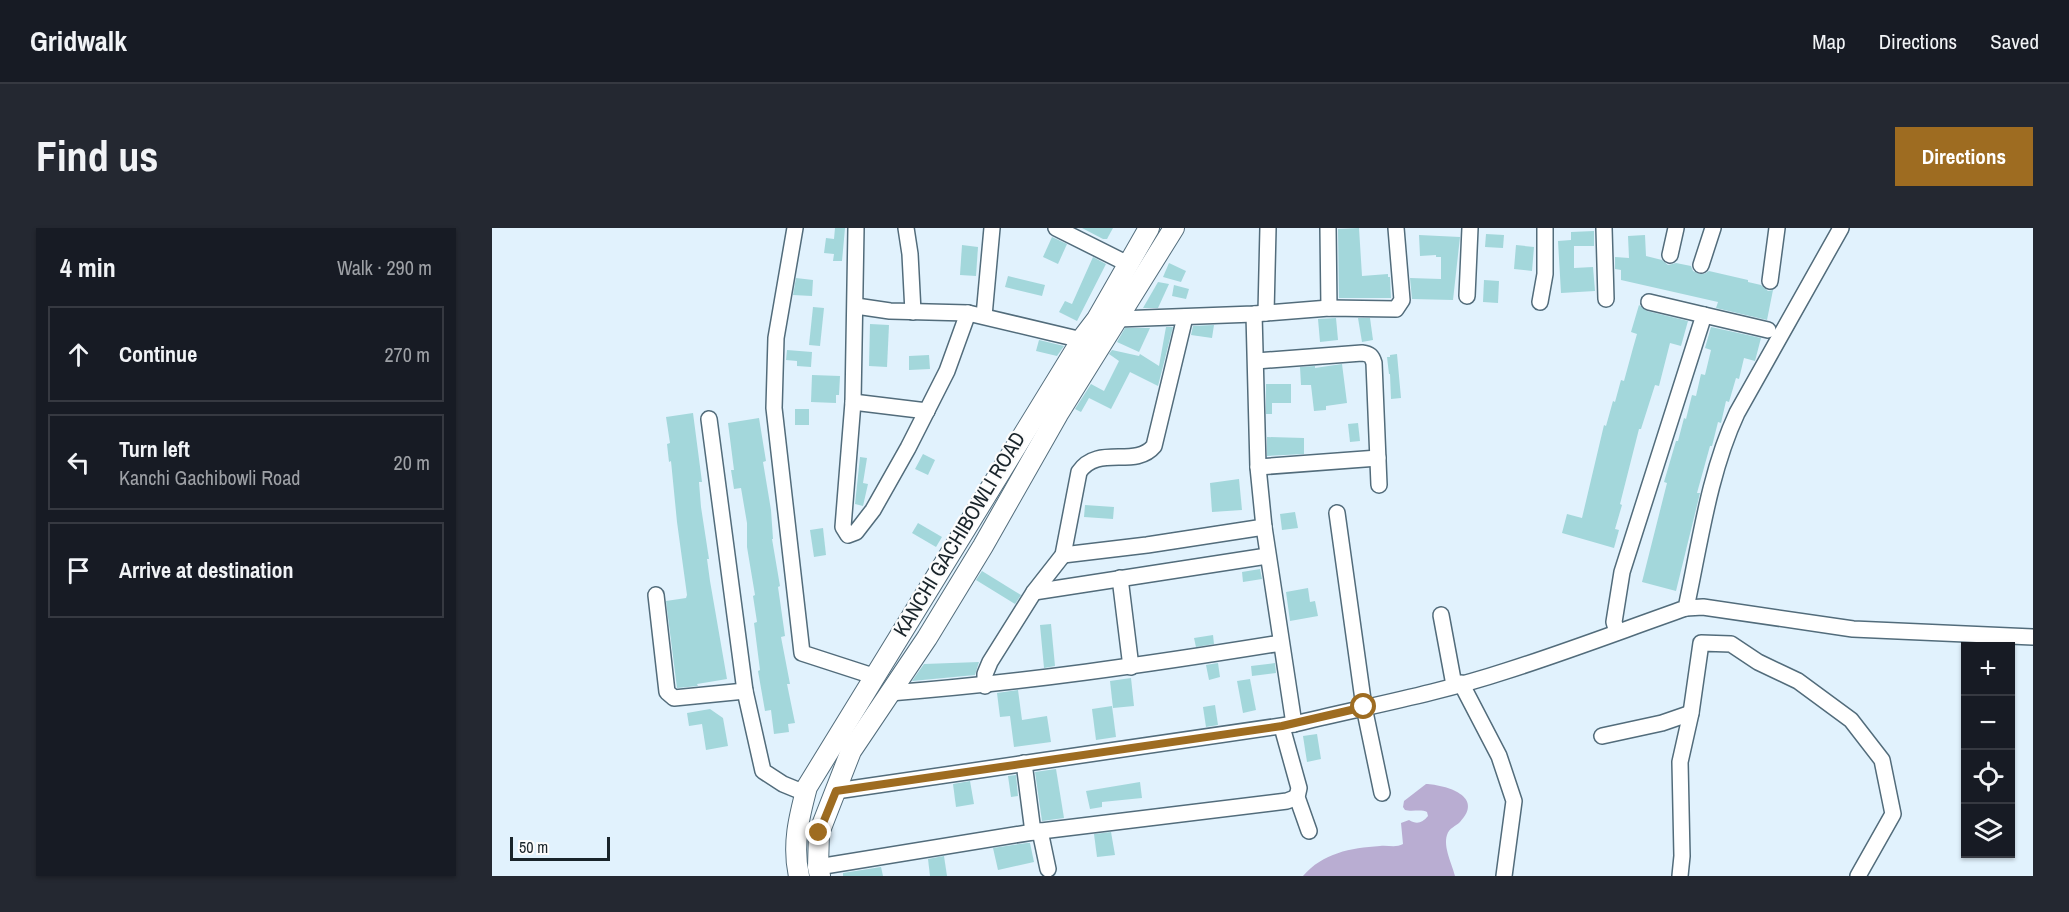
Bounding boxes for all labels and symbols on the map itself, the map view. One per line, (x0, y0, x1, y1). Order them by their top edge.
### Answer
street label: KANCHI GACHIBOWLI ROAD (886, 426, 1032, 642)
route start (1350, 693, 1376, 719)
route end (805, 819, 831, 845)
scale bar (510, 834, 610, 862)

